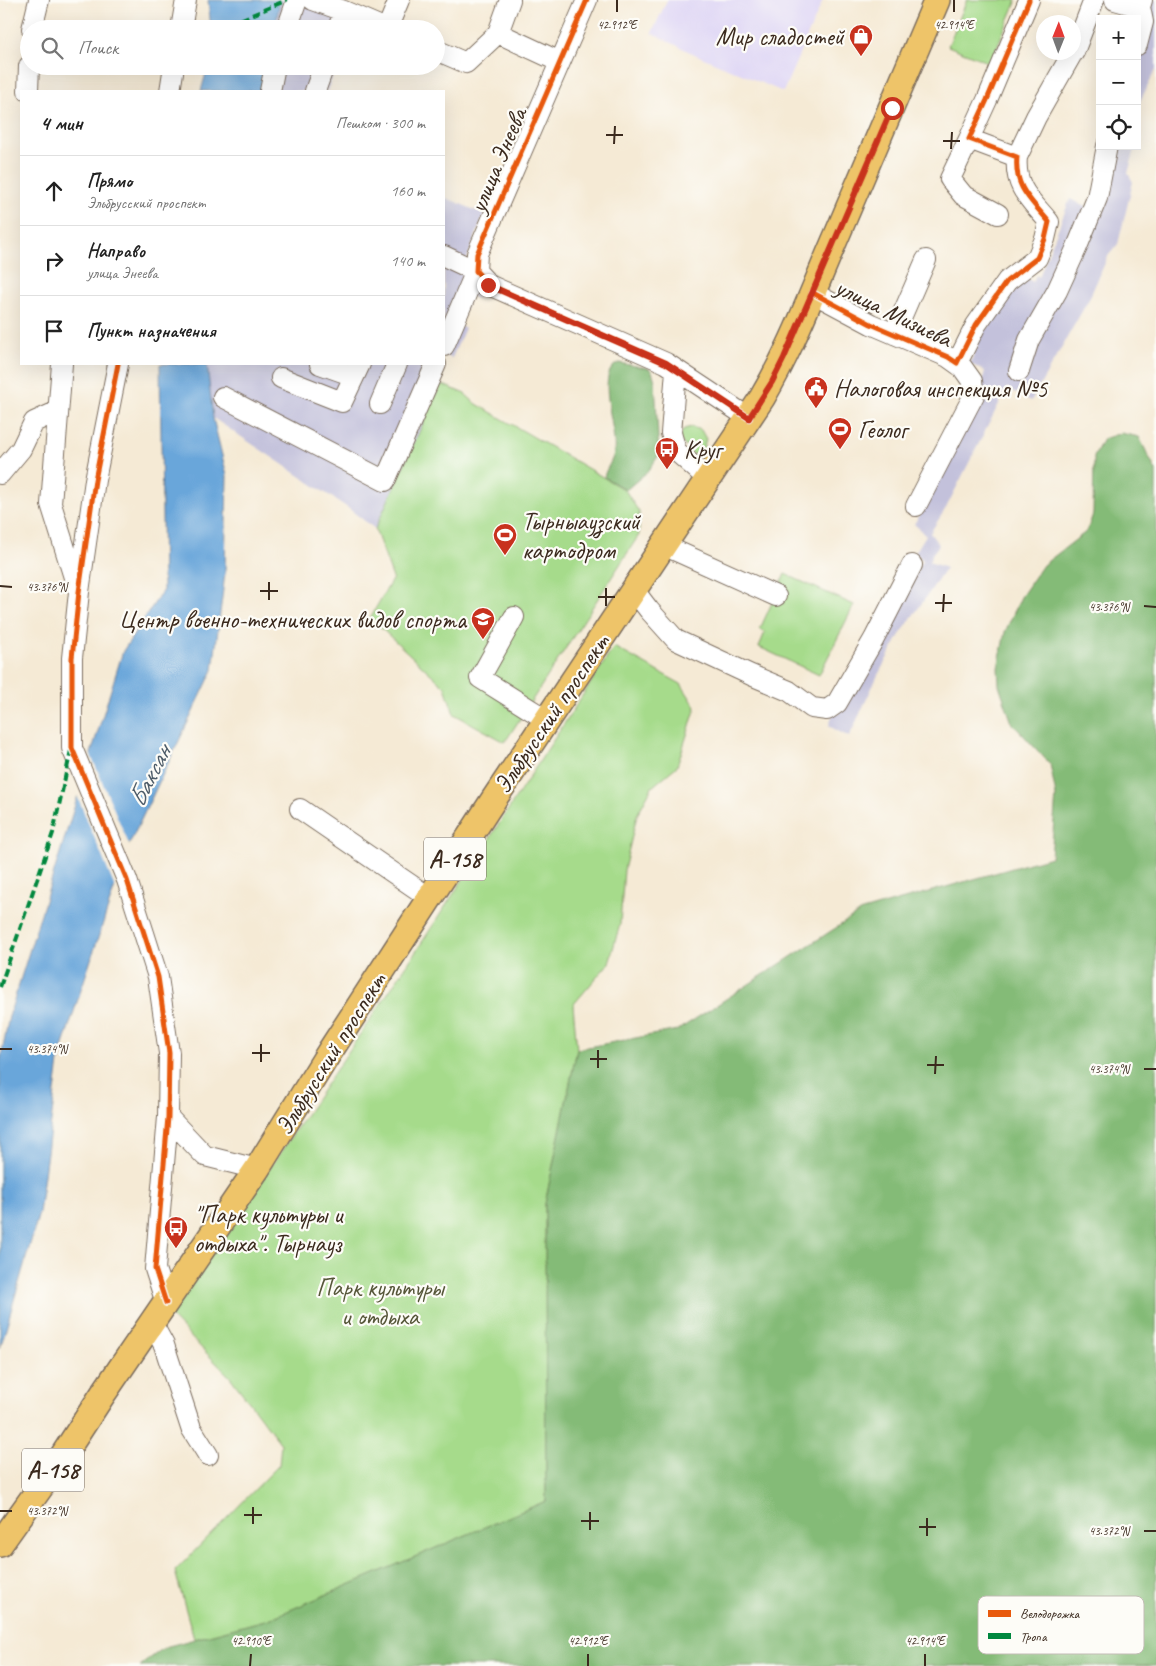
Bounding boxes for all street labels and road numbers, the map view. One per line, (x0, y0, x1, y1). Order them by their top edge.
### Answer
street label: улица Энеева (461, 101, 535, 219)
street label: улица Мизиева (828, 270, 959, 356)
street label: Эльбрусский проспект (487, 627, 617, 799)
road number: А-158 (424, 838, 486, 881)
street label: Эльбрусский проспект (268, 966, 394, 1141)
road number: А-158 (22, 1448, 84, 1492)

